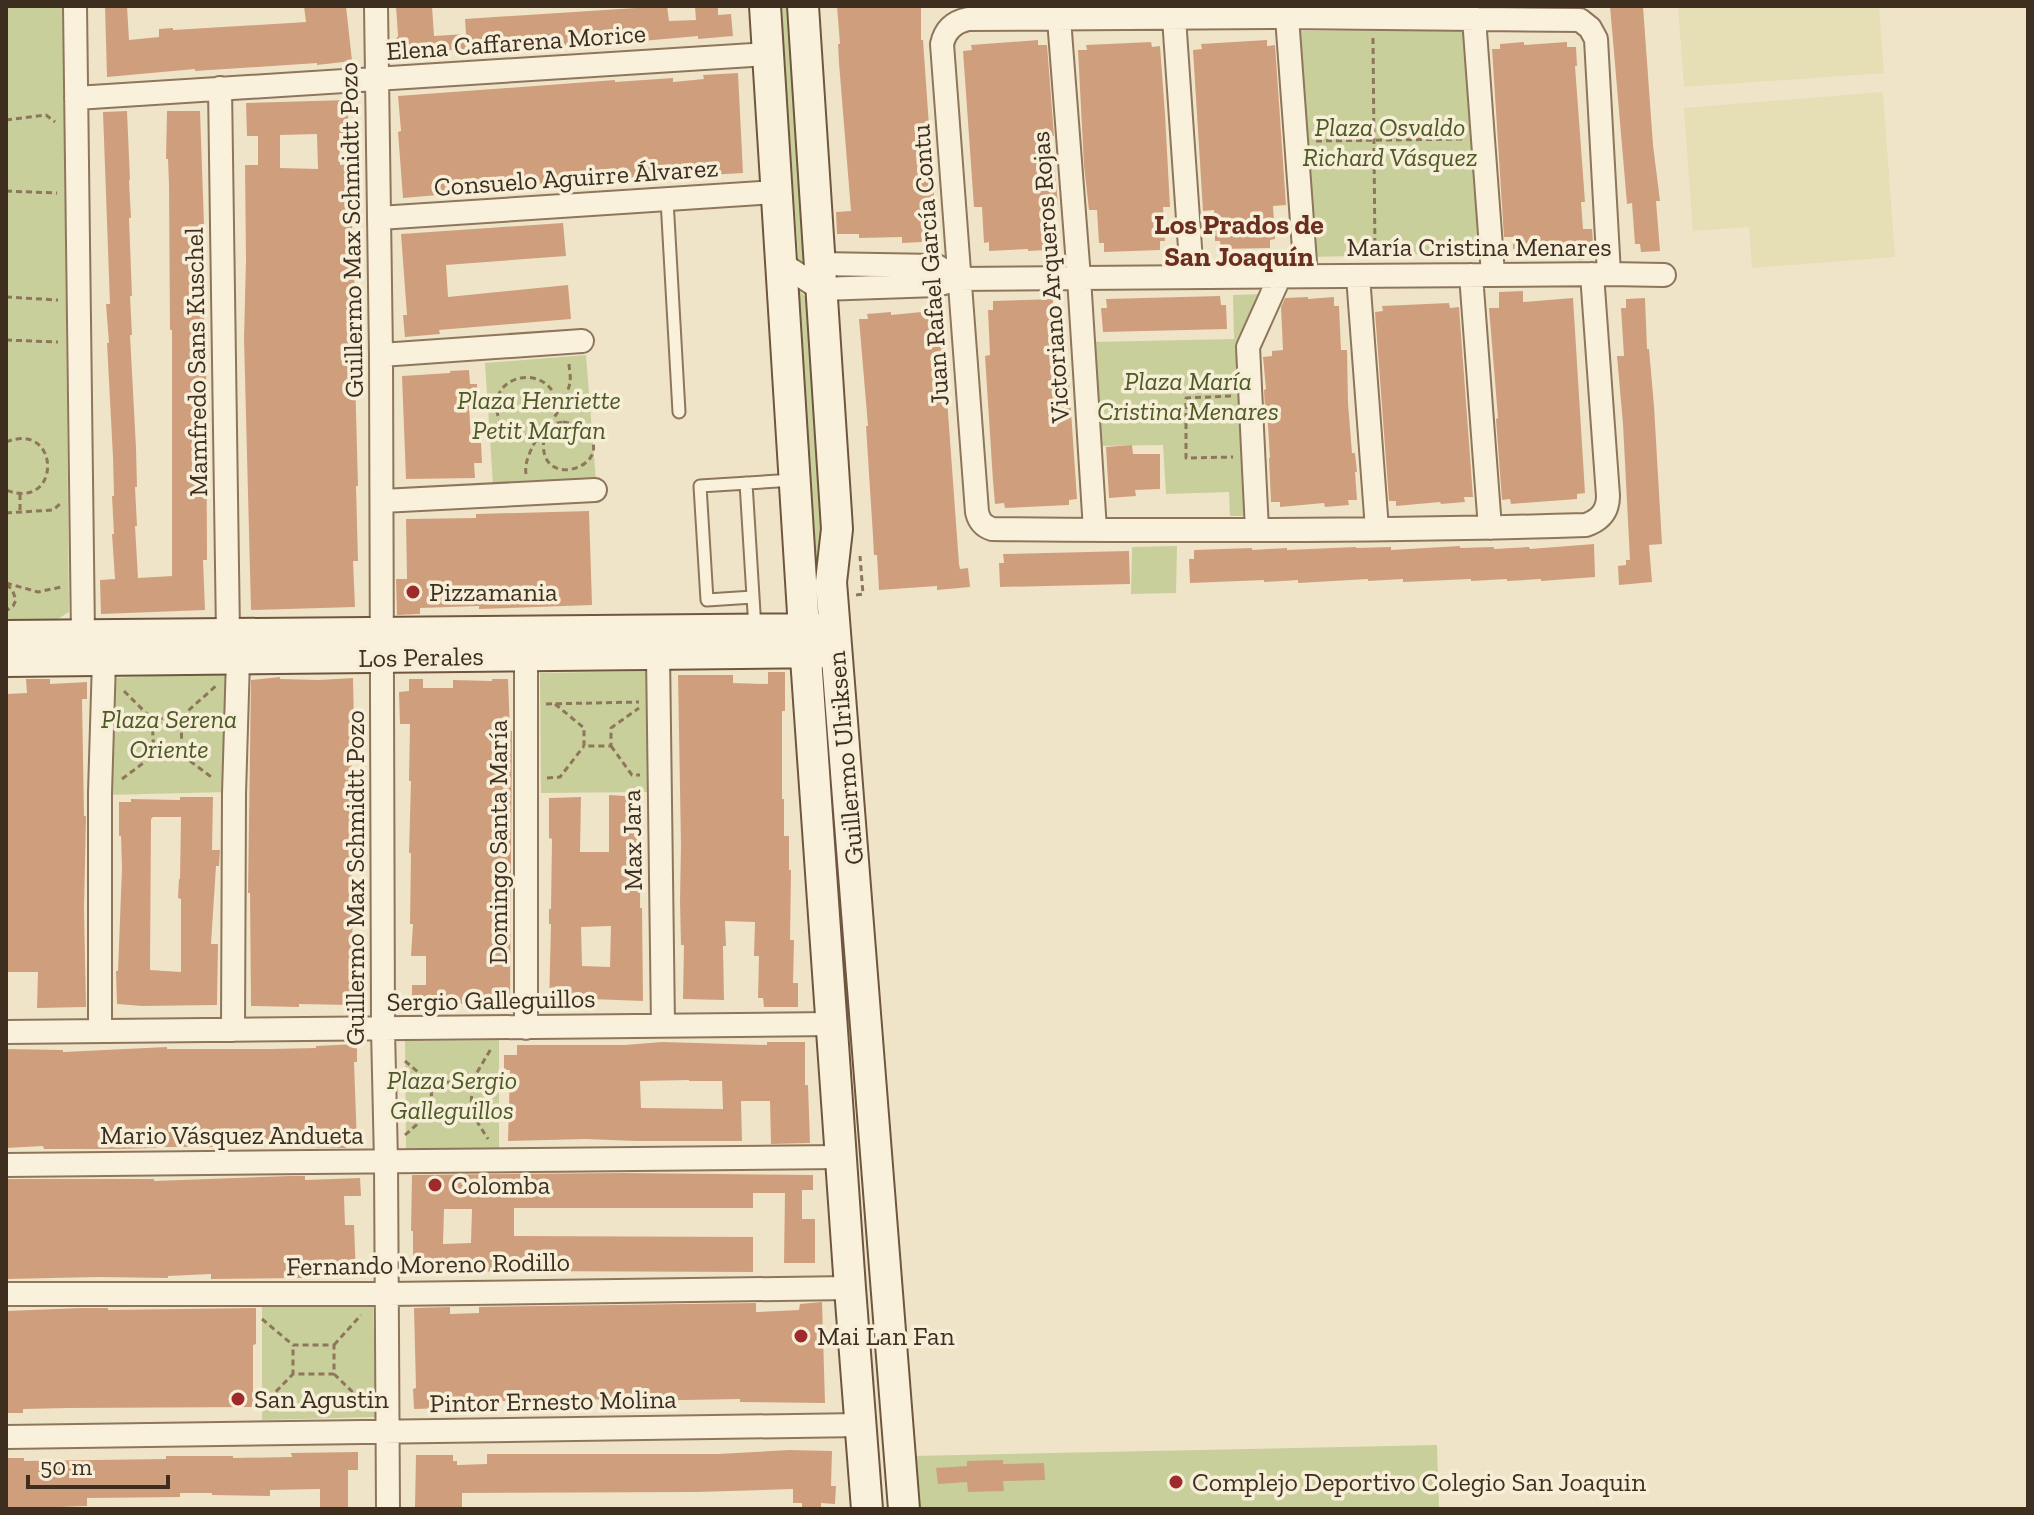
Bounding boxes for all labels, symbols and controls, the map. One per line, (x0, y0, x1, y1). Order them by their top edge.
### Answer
street label: Elena Caffarena Morice (385, 17, 647, 67)
street label: Guillermo Max Schmidtt Pozo (332, 62, 370, 398)
park label: Plaza Osvaldo Richard Vásquez (1302, 111, 1478, 173)
street label: Juan Rafael García Contu (904, 123, 956, 407)
street label: Victoriano Arqueros Rojas (1024, 130, 1076, 425)
street label: Consuelo Aguirre Álvarez (433, 151, 719, 203)
district label: Los Prados de San Joaquín (1154, 208, 1324, 273)
street label: Mamfredo Sans Kuschel (178, 227, 214, 497)
street label: María Cristina Menares (1346, 231, 1612, 263)
park label: Plaza María Cristina Menares (1097, 365, 1279, 427)
park label: Plaza Henriette Petit Marfan (457, 384, 621, 446)
place label: Pizzamania (429, 576, 558, 608)
marker: Pizzamania (404, 583, 422, 601)
street label: Los Perales (358, 640, 484, 674)
street label: Guillermo Ulriksen (820, 650, 870, 866)
park label: Plaza Serena Oriente (101, 703, 237, 765)
street label: Guillermo Max Schmidtt Pozo (339, 710, 371, 1046)
street label: Domingo Santa María (482, 719, 514, 965)
street label: Max Jara (615, 789, 649, 891)
street label: Sergio Galleguillos (386, 982, 596, 1018)
park label: Plaza Sergio Galleguillos (387, 1064, 517, 1126)
street label: Mario Vásquez Andueta (100, 1119, 364, 1151)
place label: Colomba (451, 1169, 551, 1201)
marker: Colomba (426, 1176, 444, 1194)
street label: Fernando Moreno Rodillo (286, 1246, 570, 1282)
place label: Mai Lan Fan (817, 1320, 955, 1352)
marker: Mai Lan Fan (792, 1327, 810, 1345)
place label: San Agustin (254, 1383, 389, 1415)
street label: Pintor Ernesto Molina (429, 1383, 677, 1419)
marker: San Agustin (229, 1390, 247, 1408)
scale bar (28, 1439, 168, 1489)
text: 50 m (40, 1452, 93, 1481)
place label: Complejo Deportivo Colegio San Joaquin (1192, 1466, 1646, 1498)
marker: Complejo Deportivo Colegio San Joaquin (1167, 1473, 1185, 1491)

